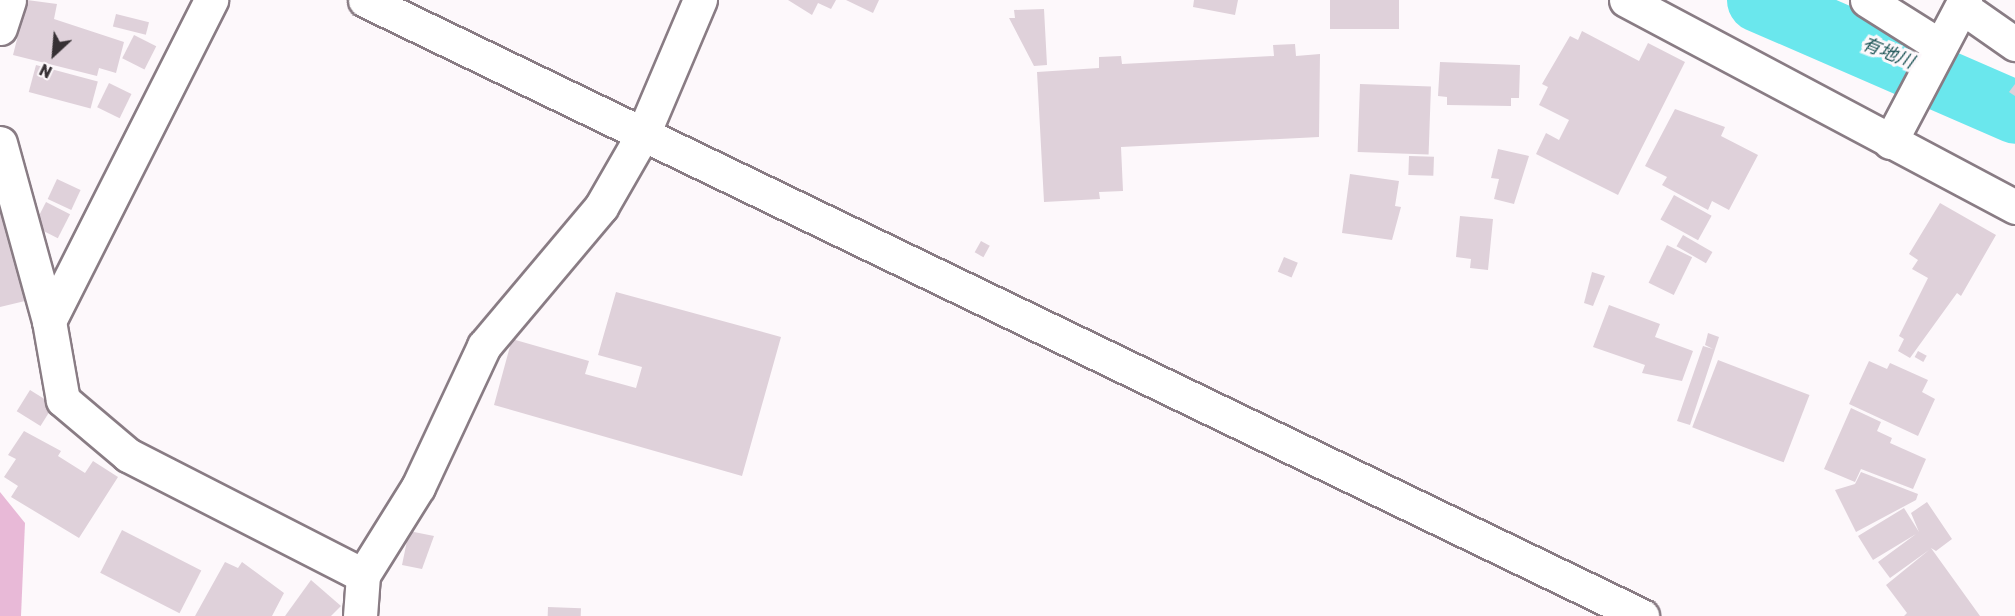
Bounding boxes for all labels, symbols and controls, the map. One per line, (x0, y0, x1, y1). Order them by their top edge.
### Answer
north arrow (24, 24, 84, 84)
water label: 有地川 (1859, 33, 1917, 73)
text: N (37, 60, 55, 82)

